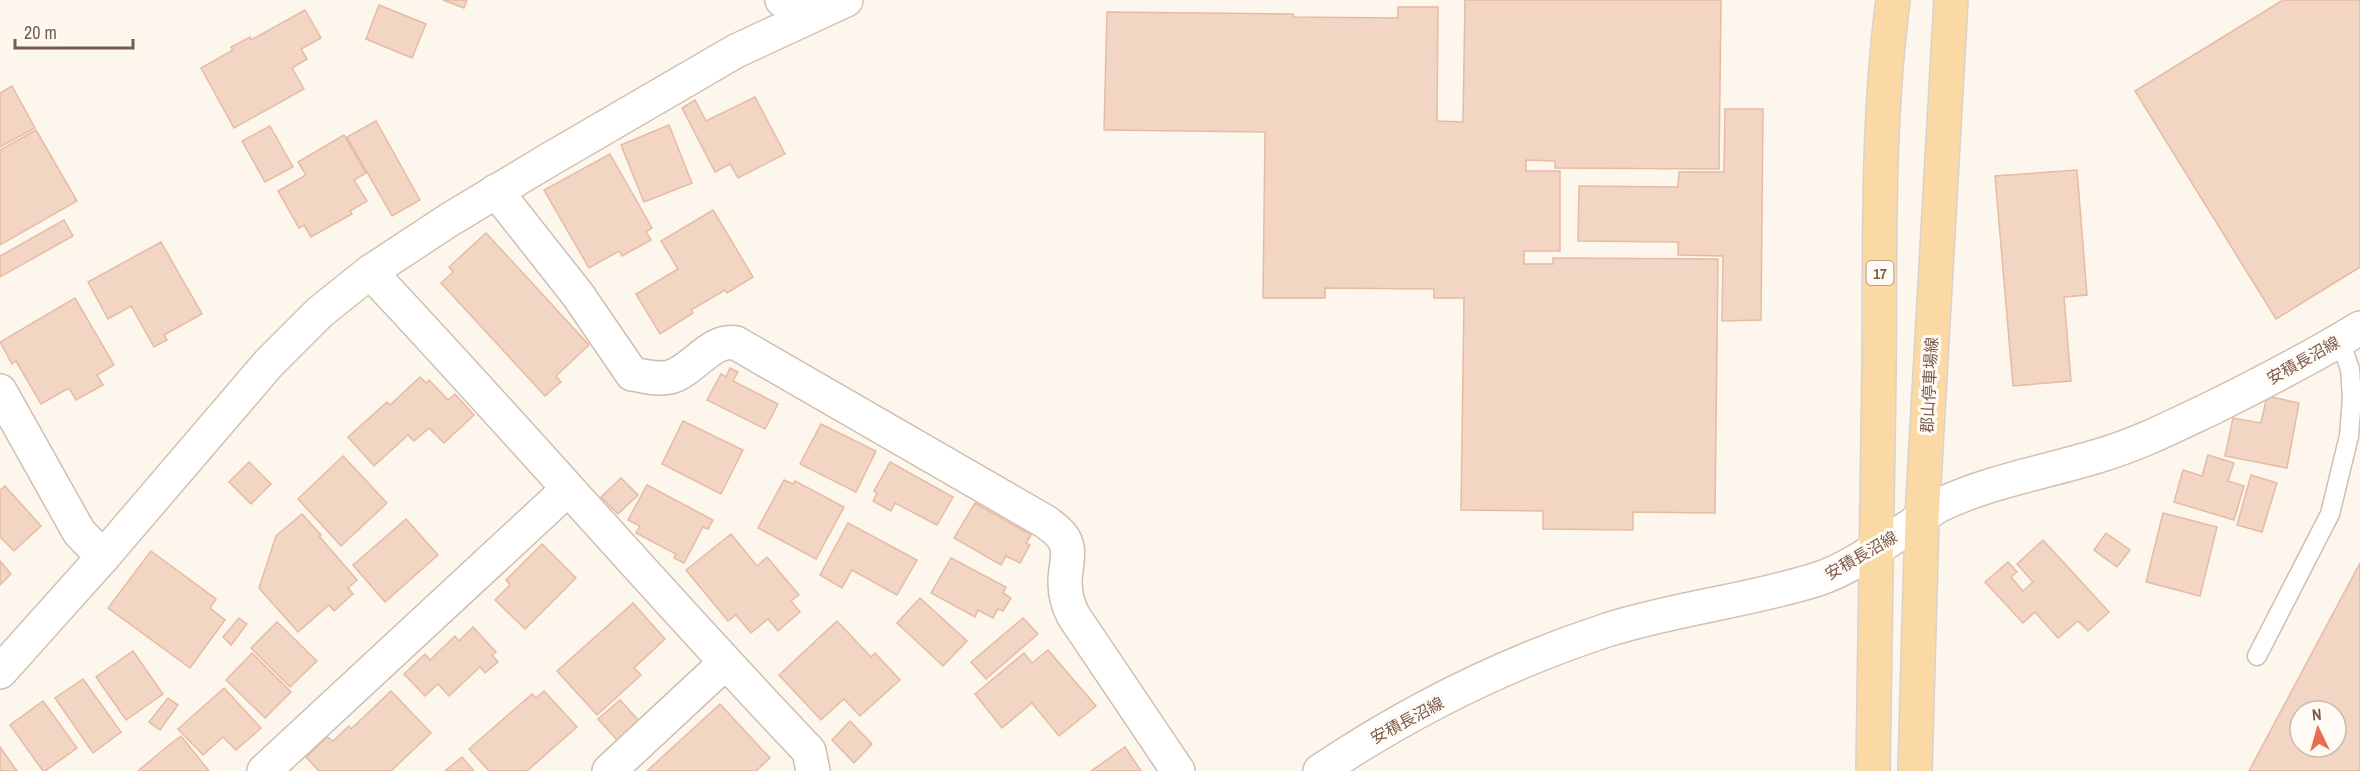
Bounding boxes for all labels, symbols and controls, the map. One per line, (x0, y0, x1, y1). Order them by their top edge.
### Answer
scale bar (15, 12, 134, 50)
text: 20 m (24, 20, 57, 45)
road number: 17 (1866, 261, 1894, 285)
street label: 安積長沼線 (2263, 331, 2343, 389)
street label: 郡山停車場線 (1916, 336, 1942, 434)
street label: 安積長沼線 (1821, 525, 1901, 585)
street label: 安積長沼線 (1367, 692, 1447, 748)
north arrow (2288, 699, 2348, 759)
text: N (2311, 703, 2322, 725)

